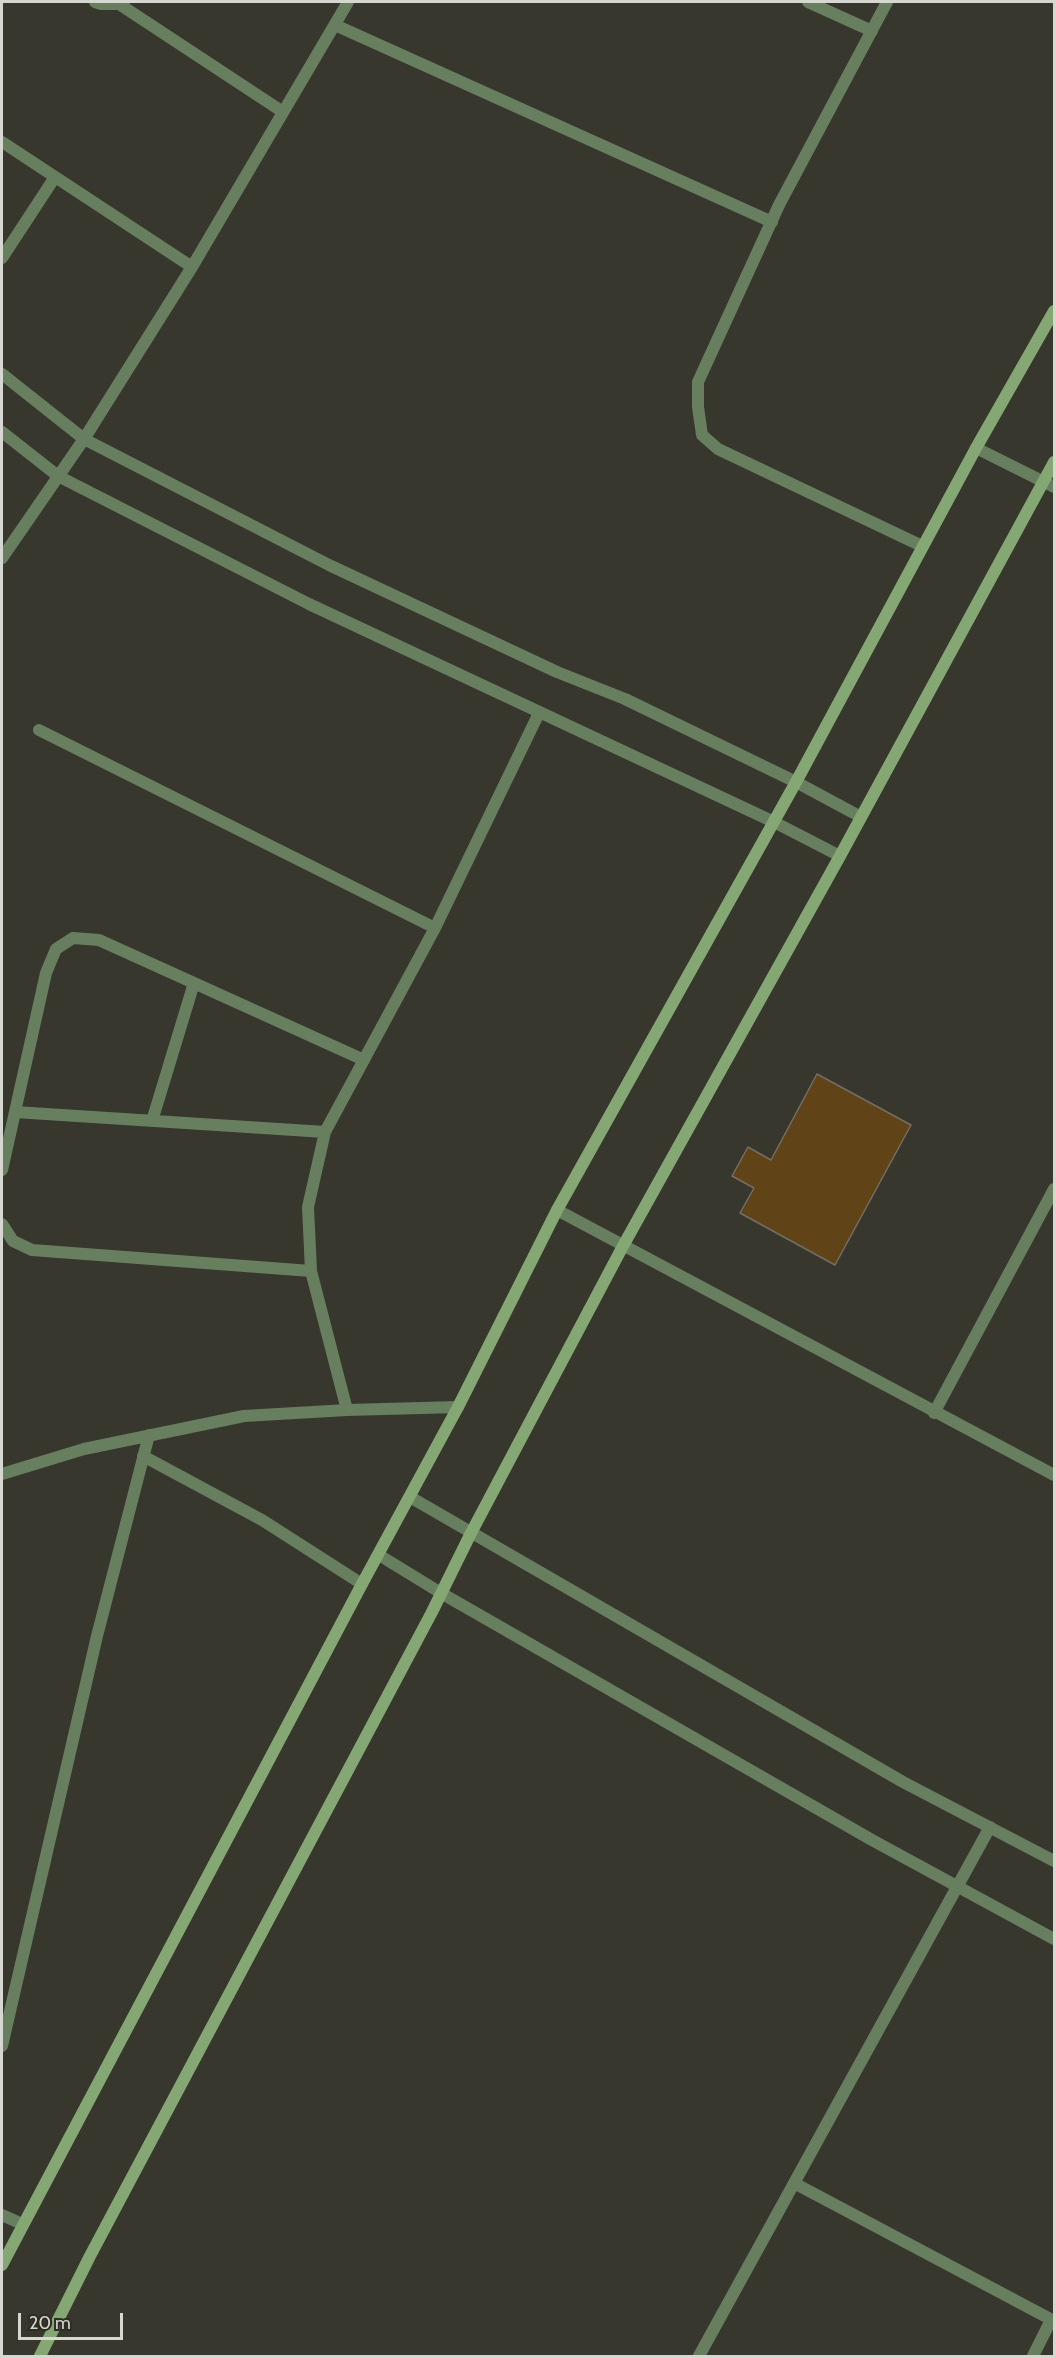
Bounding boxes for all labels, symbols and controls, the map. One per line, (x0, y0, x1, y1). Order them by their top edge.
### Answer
scale bar (21, 2301, 126, 2339)
text: 20 m (29, 2312, 71, 2334)

